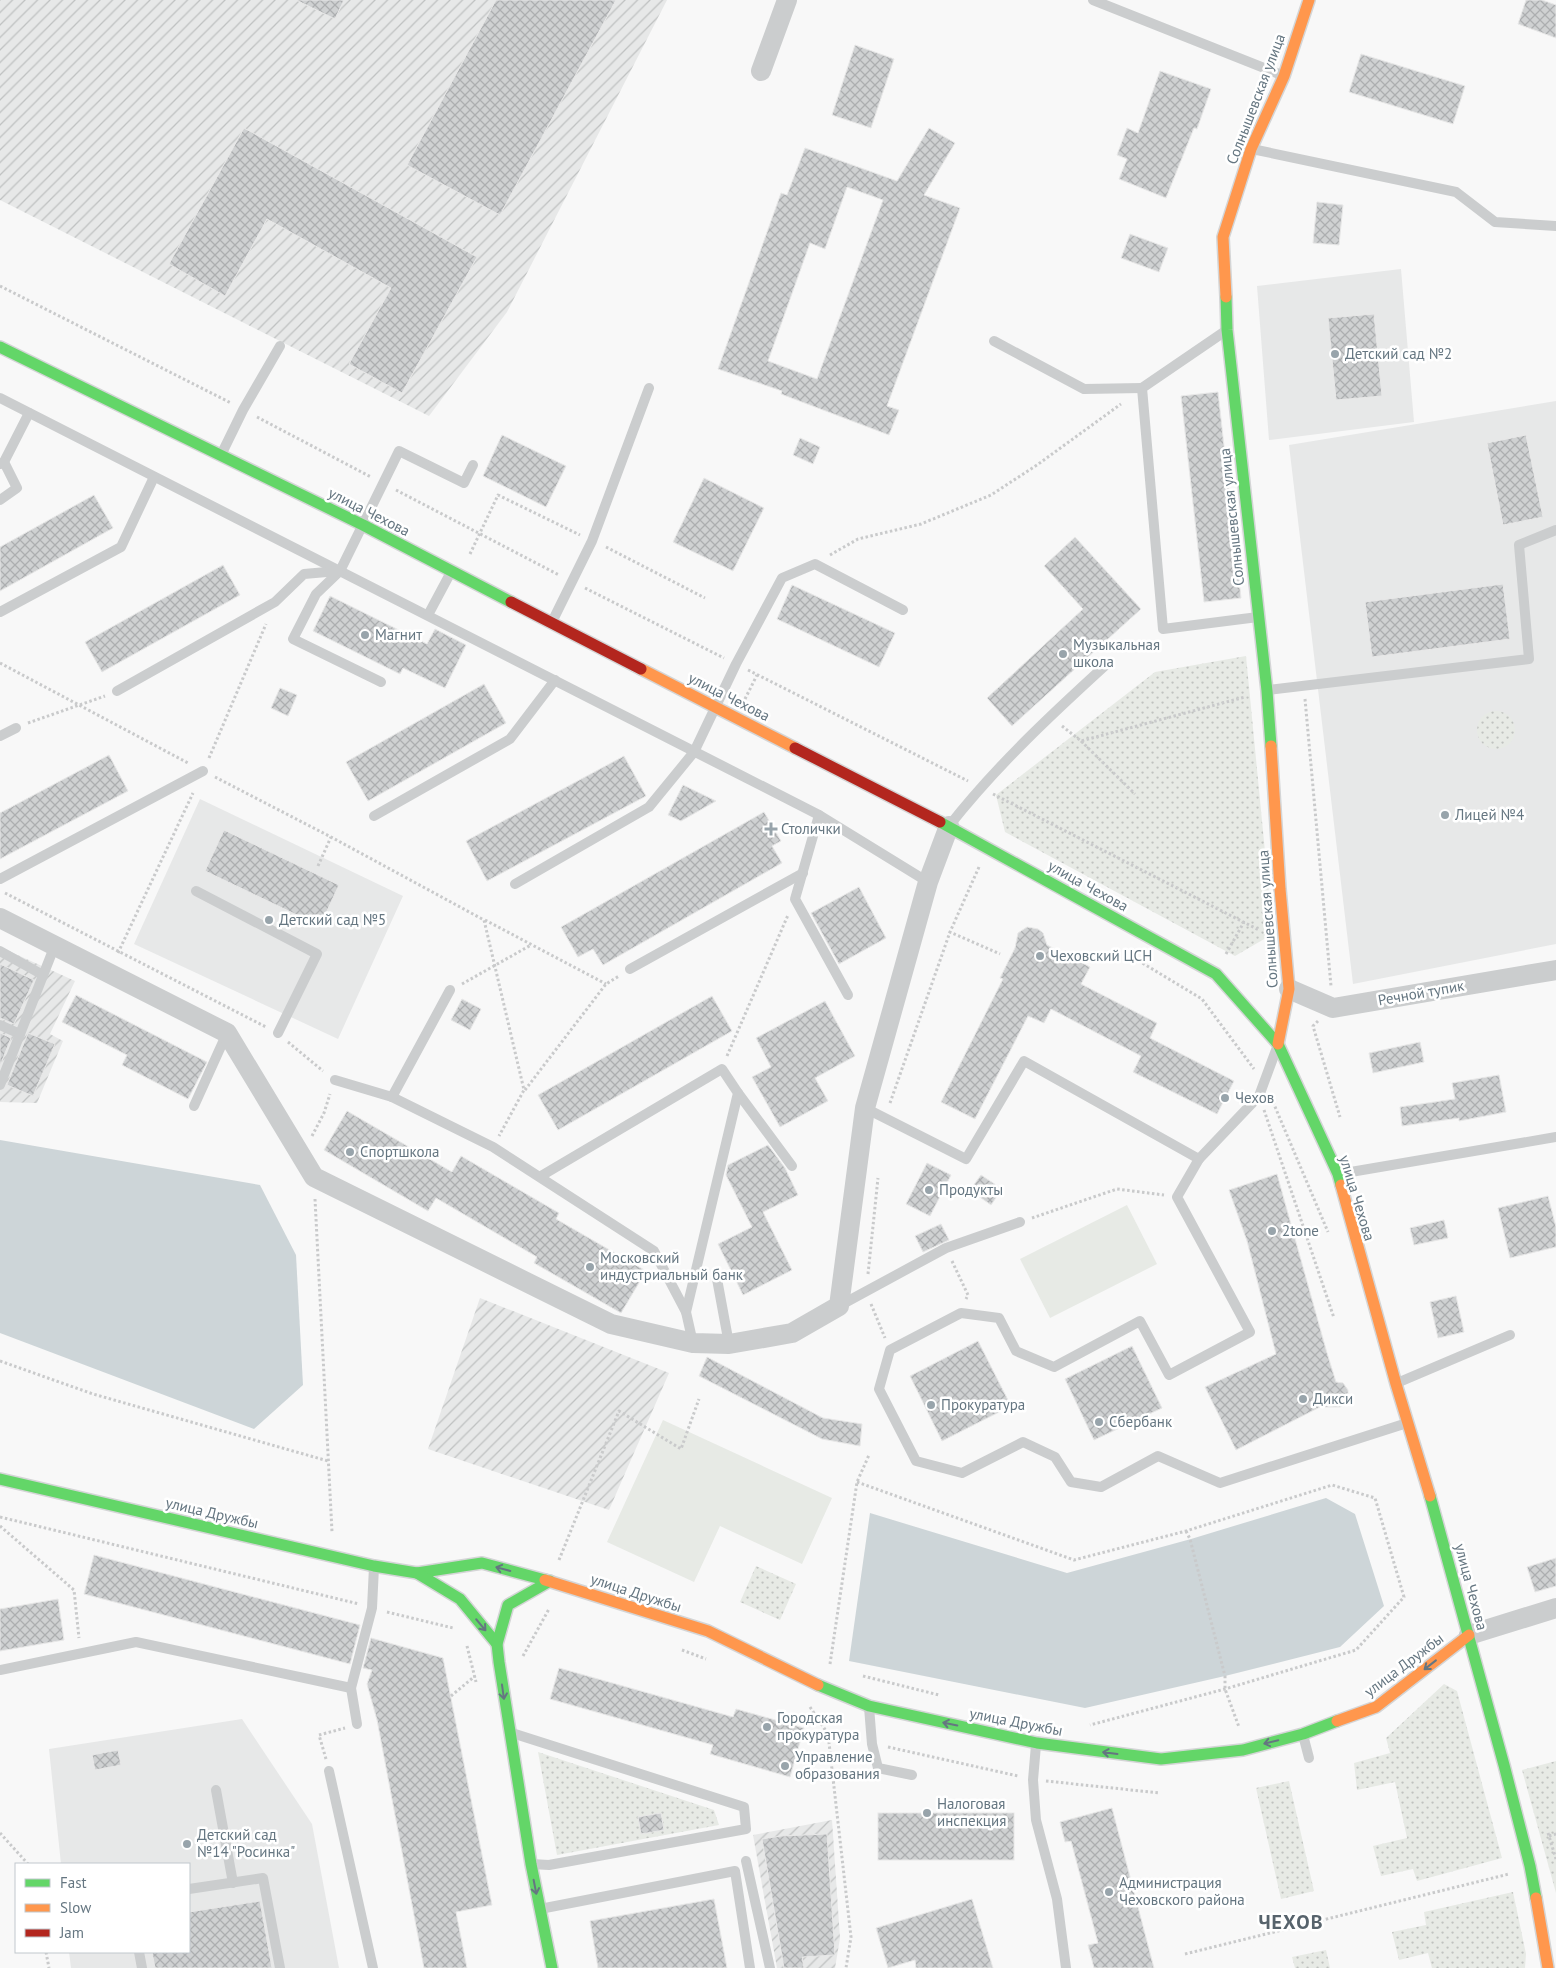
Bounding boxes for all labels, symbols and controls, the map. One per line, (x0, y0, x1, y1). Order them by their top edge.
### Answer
street label: Солнышевская улица (1222, 31, 1289, 167)
place label: Детский сад №2 (1345, 344, 1452, 363)
marker: Детский сад №2 (1329, 348, 1341, 360)
street label: Солнышевская улица (1215, 447, 1248, 587)
street label: улица Чехова (325, 483, 413, 540)
place label: Магнит (375, 625, 422, 644)
marker: Магнит (359, 629, 371, 641)
place label: Музыкальная школа (1073, 635, 1160, 671)
marker: Музыкальная школа (1057, 648, 1069, 660)
street label: улица Чехова (685, 668, 773, 725)
place label: Лицей №4 (1454, 805, 1524, 824)
marker: Лицей №4 (1439, 809, 1451, 821)
place label: Столички (781, 819, 841, 838)
marker: Столички (765, 823, 777, 835)
street label: Солнышевская улица (1253, 849, 1282, 989)
street label: улица Чехова (1045, 856, 1132, 915)
place label: Детский сад №5 (279, 910, 386, 929)
marker: Детский сад №5 (263, 914, 275, 926)
place label: Чеховский ЦСН (1050, 946, 1152, 965)
marker: Чеховский ЦСН (1034, 950, 1046, 962)
street label: Речной тупик (1376, 975, 1466, 1009)
place label: Чехов (1235, 1088, 1274, 1107)
marker: Чехов (1219, 1092, 1231, 1104)
place label: Спортшкола (360, 1142, 439, 1161)
marker: Спортшкола (344, 1146, 356, 1158)
street label: улица Чехова (1335, 1153, 1380, 1243)
place label: Продукты (939, 1180, 1003, 1199)
marker: Продукты (923, 1184, 935, 1196)
place label: 2tone (1282, 1221, 1319, 1240)
marker: 2tone (1266, 1225, 1278, 1237)
place label: Московский индустриальный банк (600, 1248, 744, 1284)
marker: Московский индустриальный банк (584, 1261, 596, 1273)
place label: Дикси (1313, 1389, 1353, 1408)
marker: Дикси (1297, 1393, 1309, 1405)
place label: Прокуратура (941, 1395, 1025, 1414)
marker: Прокуратура (925, 1399, 937, 1411)
place label: Сбербанк (1109, 1412, 1173, 1431)
marker: Сбербанк (1093, 1416, 1105, 1428)
street label: улица Дружбы (164, 1493, 260, 1532)
street label: улица Чехова (1451, 1541, 1492, 1632)
one-way arrow (496, 1564, 512, 1573)
street label: улица Дружбы (588, 1569, 684, 1616)
one-way arrow (476, 1618, 487, 1631)
street label: улица Дружбы (1360, 1629, 1447, 1701)
one-way arrow (1424, 1659, 1437, 1670)
one-way arrow (498, 1684, 508, 1700)
street label: улица Дружбы (968, 1703, 1064, 1740)
place label: Городская прокуратура (777, 1708, 859, 1744)
one-way arrow (943, 1719, 959, 1728)
marker: Городская прокуратура (761, 1721, 773, 1733)
one-way arrow (1263, 1738, 1279, 1748)
place label: Управление образования (795, 1747, 880, 1783)
one-way arrow (1102, 1747, 1118, 1757)
marker: Управление образования (779, 1760, 791, 1772)
place label: Налоговая инспекция (937, 1794, 1006, 1830)
marker: Налоговая инспекция (921, 1807, 933, 1819)
place label: Детский сад №14 "Росинка" (197, 1825, 295, 1861)
marker: Детский сад №14 "Росинка" (181, 1838, 193, 1850)
legend (15, 1863, 190, 1953)
text: Fast (60, 1873, 87, 1892)
place label: Администрация Чеховского района (1119, 1873, 1245, 1909)
one-way arrow (531, 1879, 541, 1895)
marker: Администрация Чеховского района (1103, 1886, 1115, 1898)
text: Slow (60, 1898, 91, 1917)
district label: ЧЕХОВ (1258, 1909, 1324, 1935)
text: Jam (59, 1923, 84, 1942)

